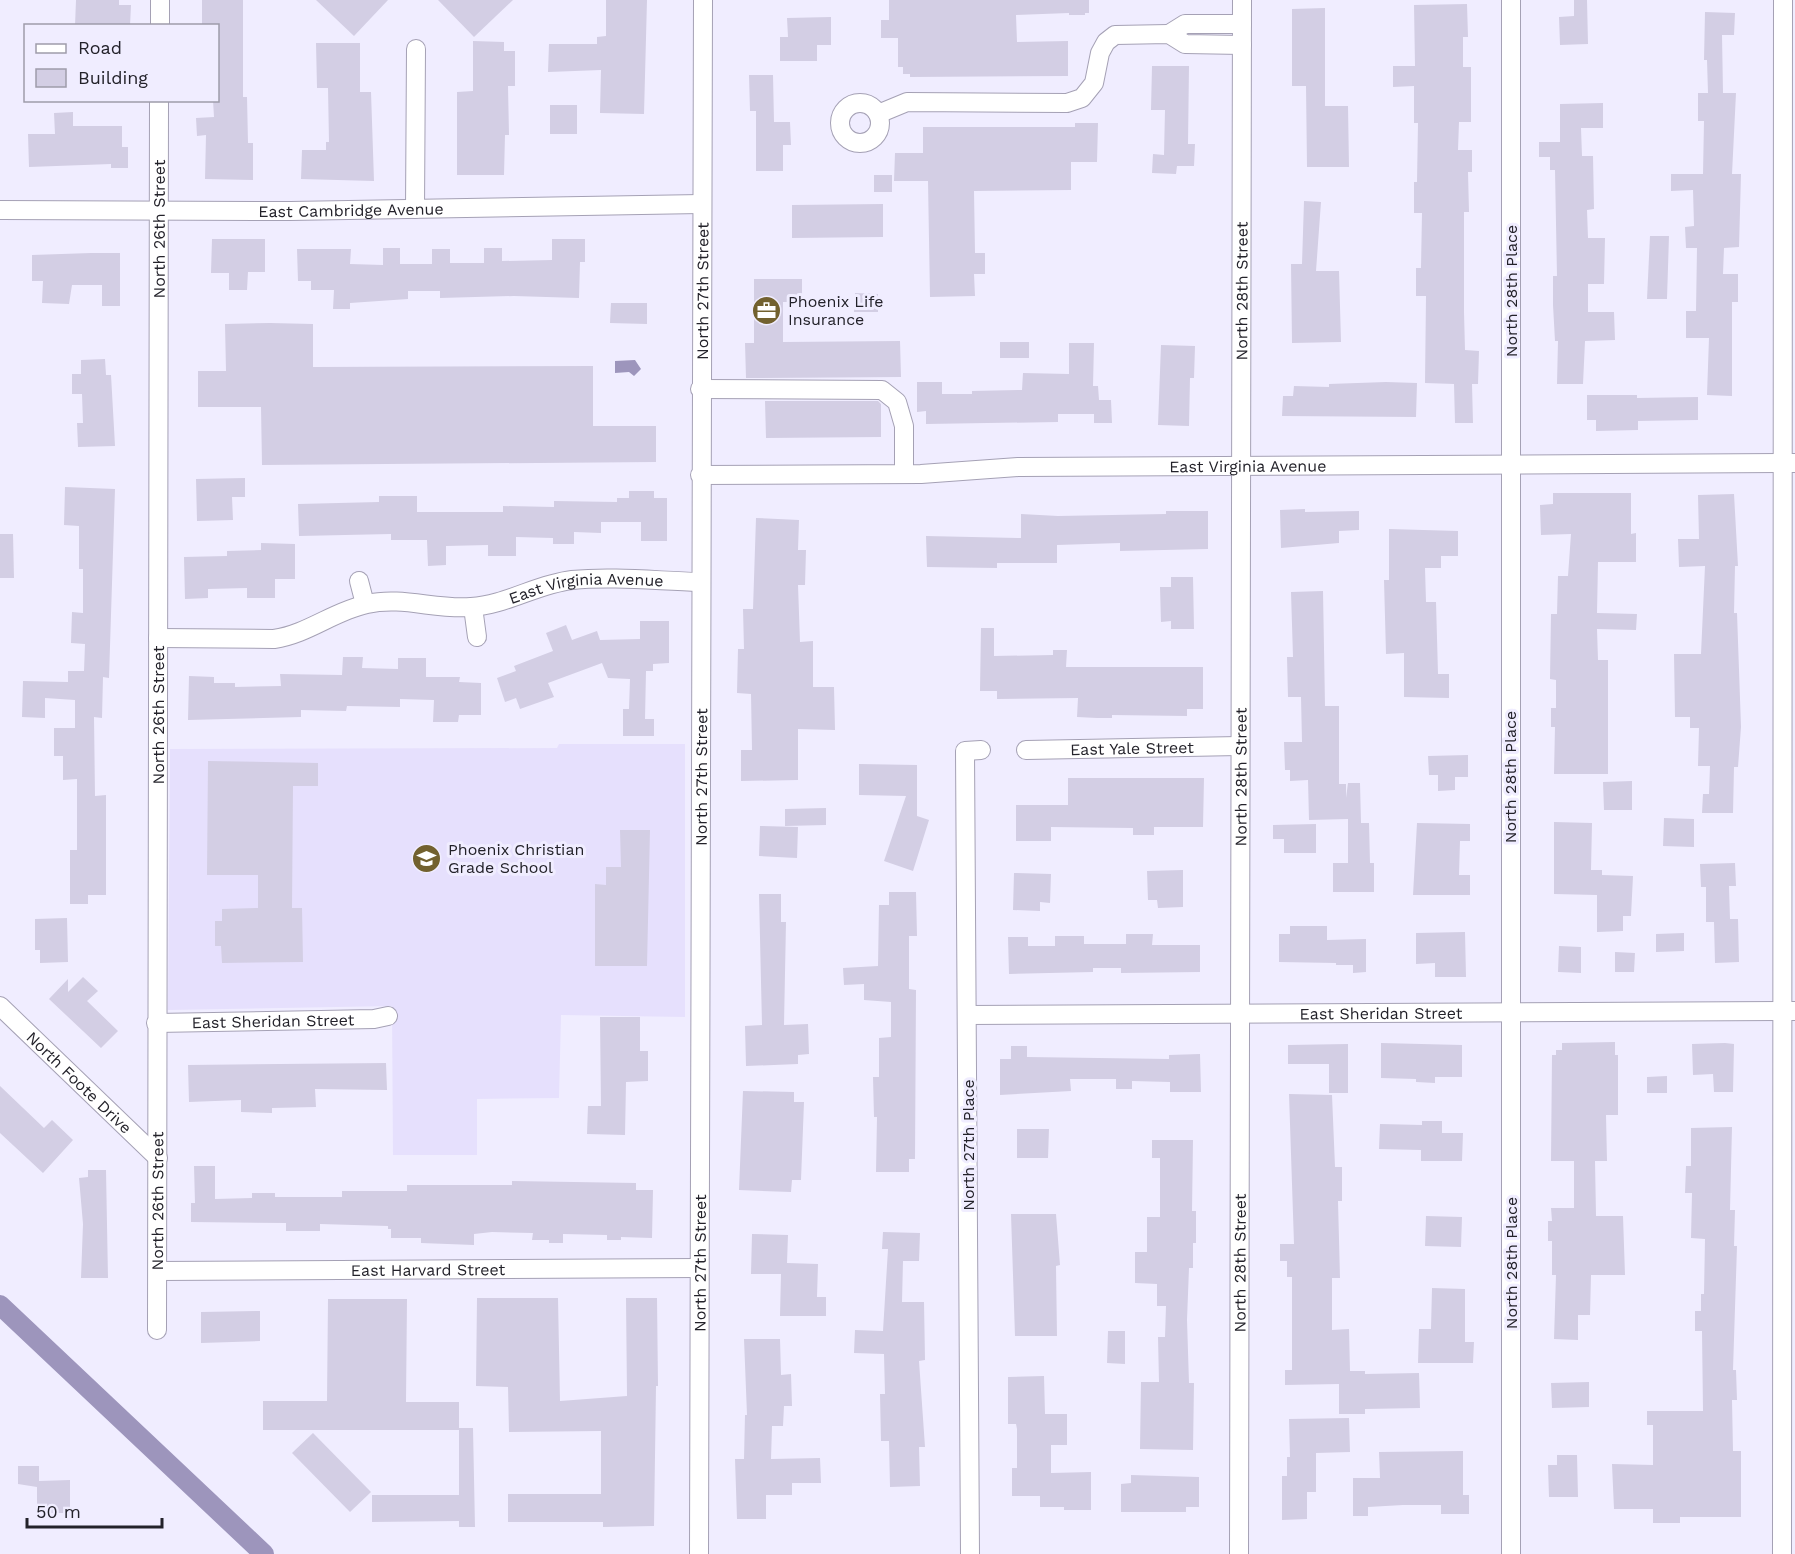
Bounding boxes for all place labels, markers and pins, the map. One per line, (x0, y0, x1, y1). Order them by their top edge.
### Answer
place label: Phoenix Life Insurance (788, 292, 883, 329)
office icon: Phoenix Life Insurance (751, 294, 783, 326)
place label: Phoenix Christian Grade School (448, 840, 584, 877)
school or university icon: Phoenix Christian Grade School (411, 842, 443, 874)

